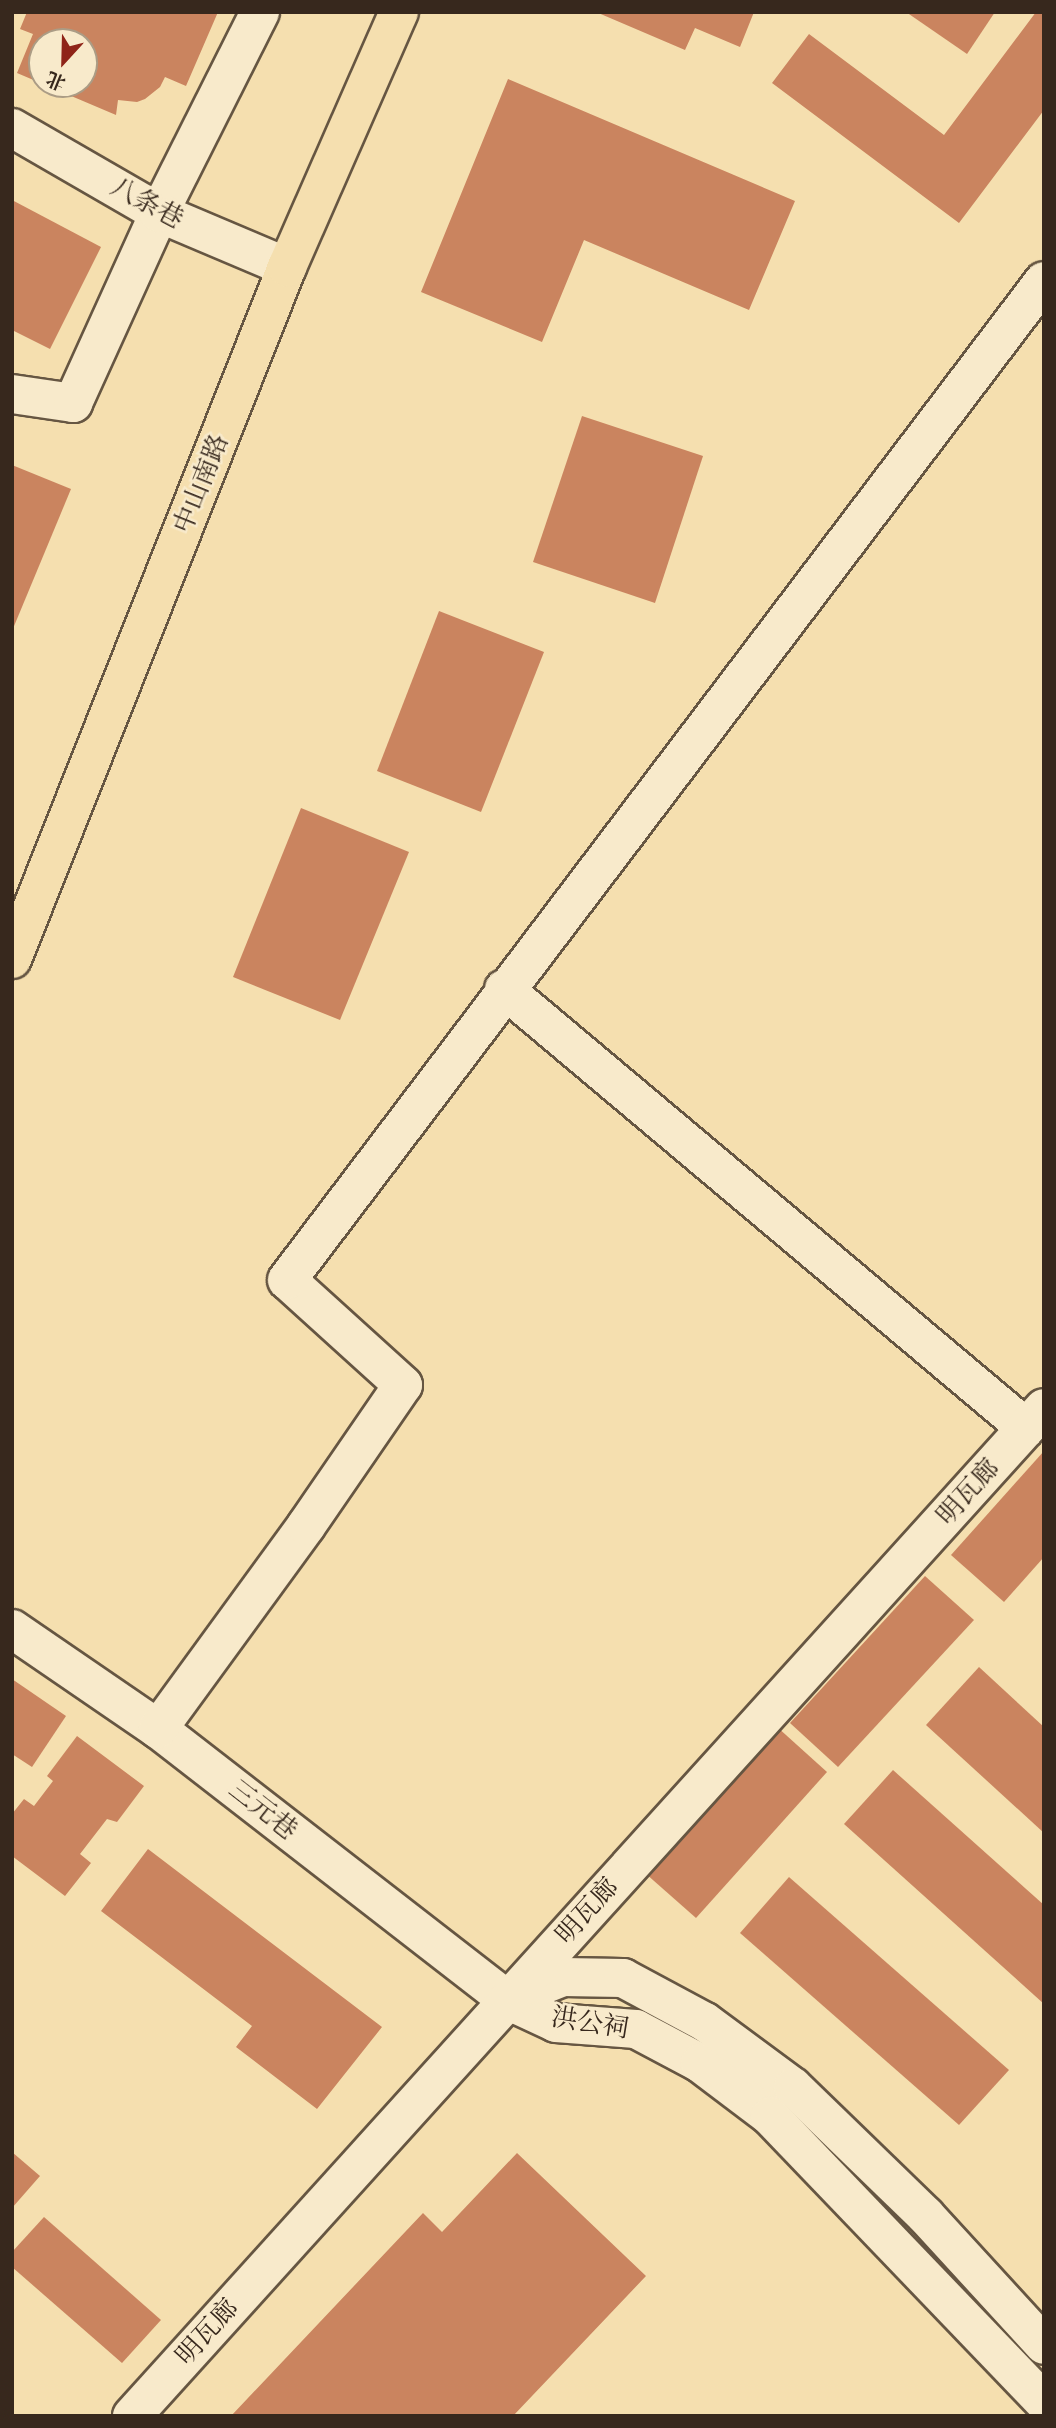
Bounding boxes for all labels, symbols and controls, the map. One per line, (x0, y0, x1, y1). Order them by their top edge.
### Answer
north arrow (28, 28, 98, 98)
text: 北 (42, 65, 70, 96)
street label: 八条巷 (105, 171, 189, 235)
street label: 中山南路 (167, 430, 235, 538)
street label: 明瓦廊 (930, 1453, 1006, 1531)
street label: 三元巷 (223, 1774, 303, 1846)
street label: 明瓦廊 (549, 1872, 625, 1950)
street label: 洪公祠 (549, 2001, 631, 2045)
street label: 明瓦廊 (169, 2293, 245, 2371)

